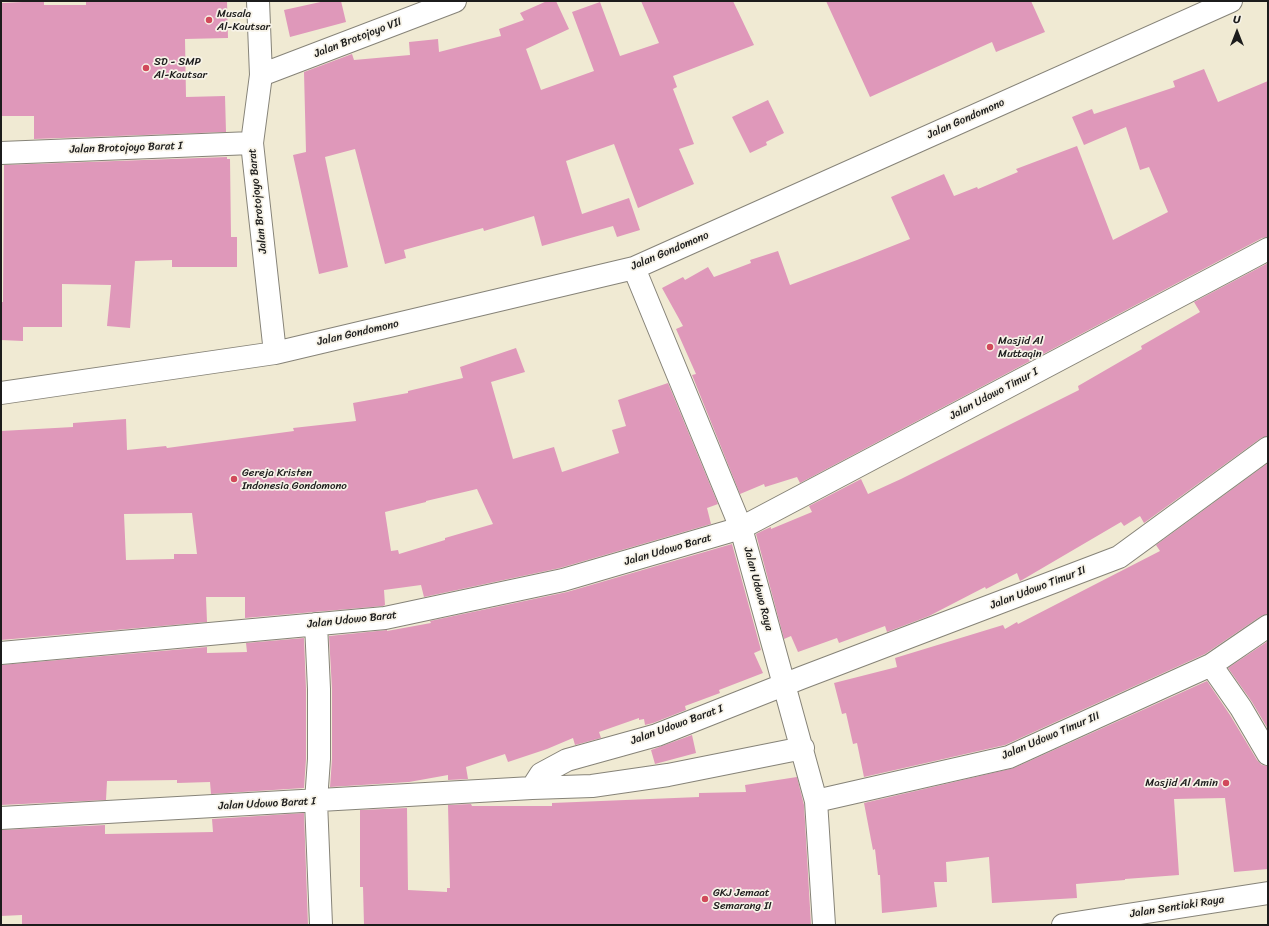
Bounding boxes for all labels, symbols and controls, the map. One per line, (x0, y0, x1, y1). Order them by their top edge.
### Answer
place label: Musala Al-Kautsar (217, 7, 270, 33)
text: U (1233, 10, 1241, 29)
north arrow (1217, 12, 1257, 52)
marker: Musala Al-Kautsar (204, 15, 214, 25)
street label: Jalan Brotojoyo VII (312, 15, 404, 61)
place label: SD - SMP Al-Kautsar (154, 55, 207, 81)
marker: SD - SMP Al-Kautsar (141, 63, 151, 73)
street label: Jalan Gondomono (925, 96, 1007, 142)
street label: Jalan Brotojoyo Barat I (69, 139, 183, 157)
street label: Jalan Brotojoyo Barat (246, 148, 270, 254)
street label: Jalan Gondomono (629, 229, 711, 273)
street label: Jalan Gondomono (316, 317, 400, 349)
place label: Masjid Al Muttaqin (998, 334, 1043, 360)
marker: Masjid Al Muttaqin (985, 342, 995, 352)
street label: Jalan Udowo Timur I (948, 365, 1040, 423)
place label: Gereja Kristen Indonesia Gondomono (242, 466, 347, 492)
marker: Gereja Kristen Indonesia Gondomono (229, 474, 239, 484)
street label: Jalan Udowo Barat (623, 531, 713, 569)
street label: Jalan Udowo Raya (740, 546, 776, 632)
street label: Jalan Udowo Timur II (988, 564, 1088, 612)
street label: Jalan Udowo Barat (306, 609, 398, 631)
street label: Jalan Udowo Barat I (629, 702, 725, 748)
street label: Jalan Udowo Timur III (1000, 709, 1102, 763)
place label: Masjid Al Amin (1145, 776, 1218, 790)
marker: Masjid Al Amin (1221, 778, 1231, 788)
street label: Jalan Udowo Barat I (218, 795, 316, 813)
place label: GKJ Jemaat Semarang II (713, 886, 772, 912)
street label: Jalan Sentiaki Raya (1129, 893, 1225, 921)
marker: GKJ Jemaat Semarang II (700, 894, 710, 904)

